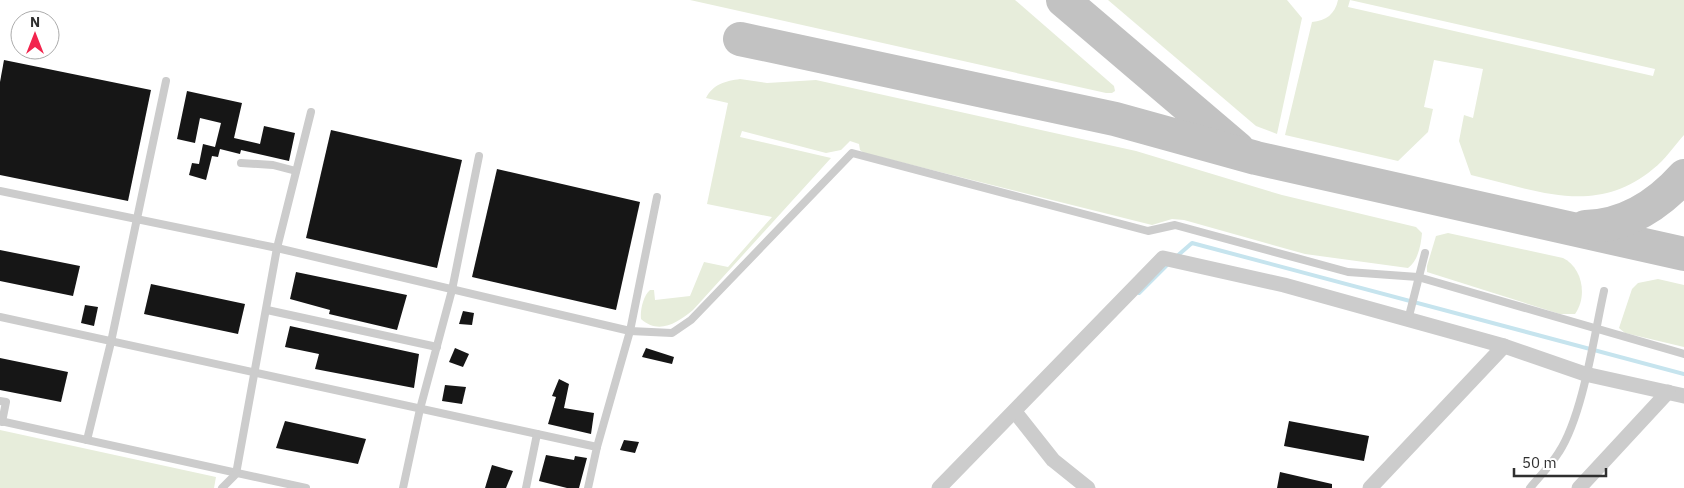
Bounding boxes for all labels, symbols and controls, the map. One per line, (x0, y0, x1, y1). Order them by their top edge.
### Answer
north arrow (10, 10, 60, 60)
text: N (30, 13, 40, 31)
scale bar (1514, 446, 1606, 478)
text: 50 m (1522, 453, 1557, 472)

